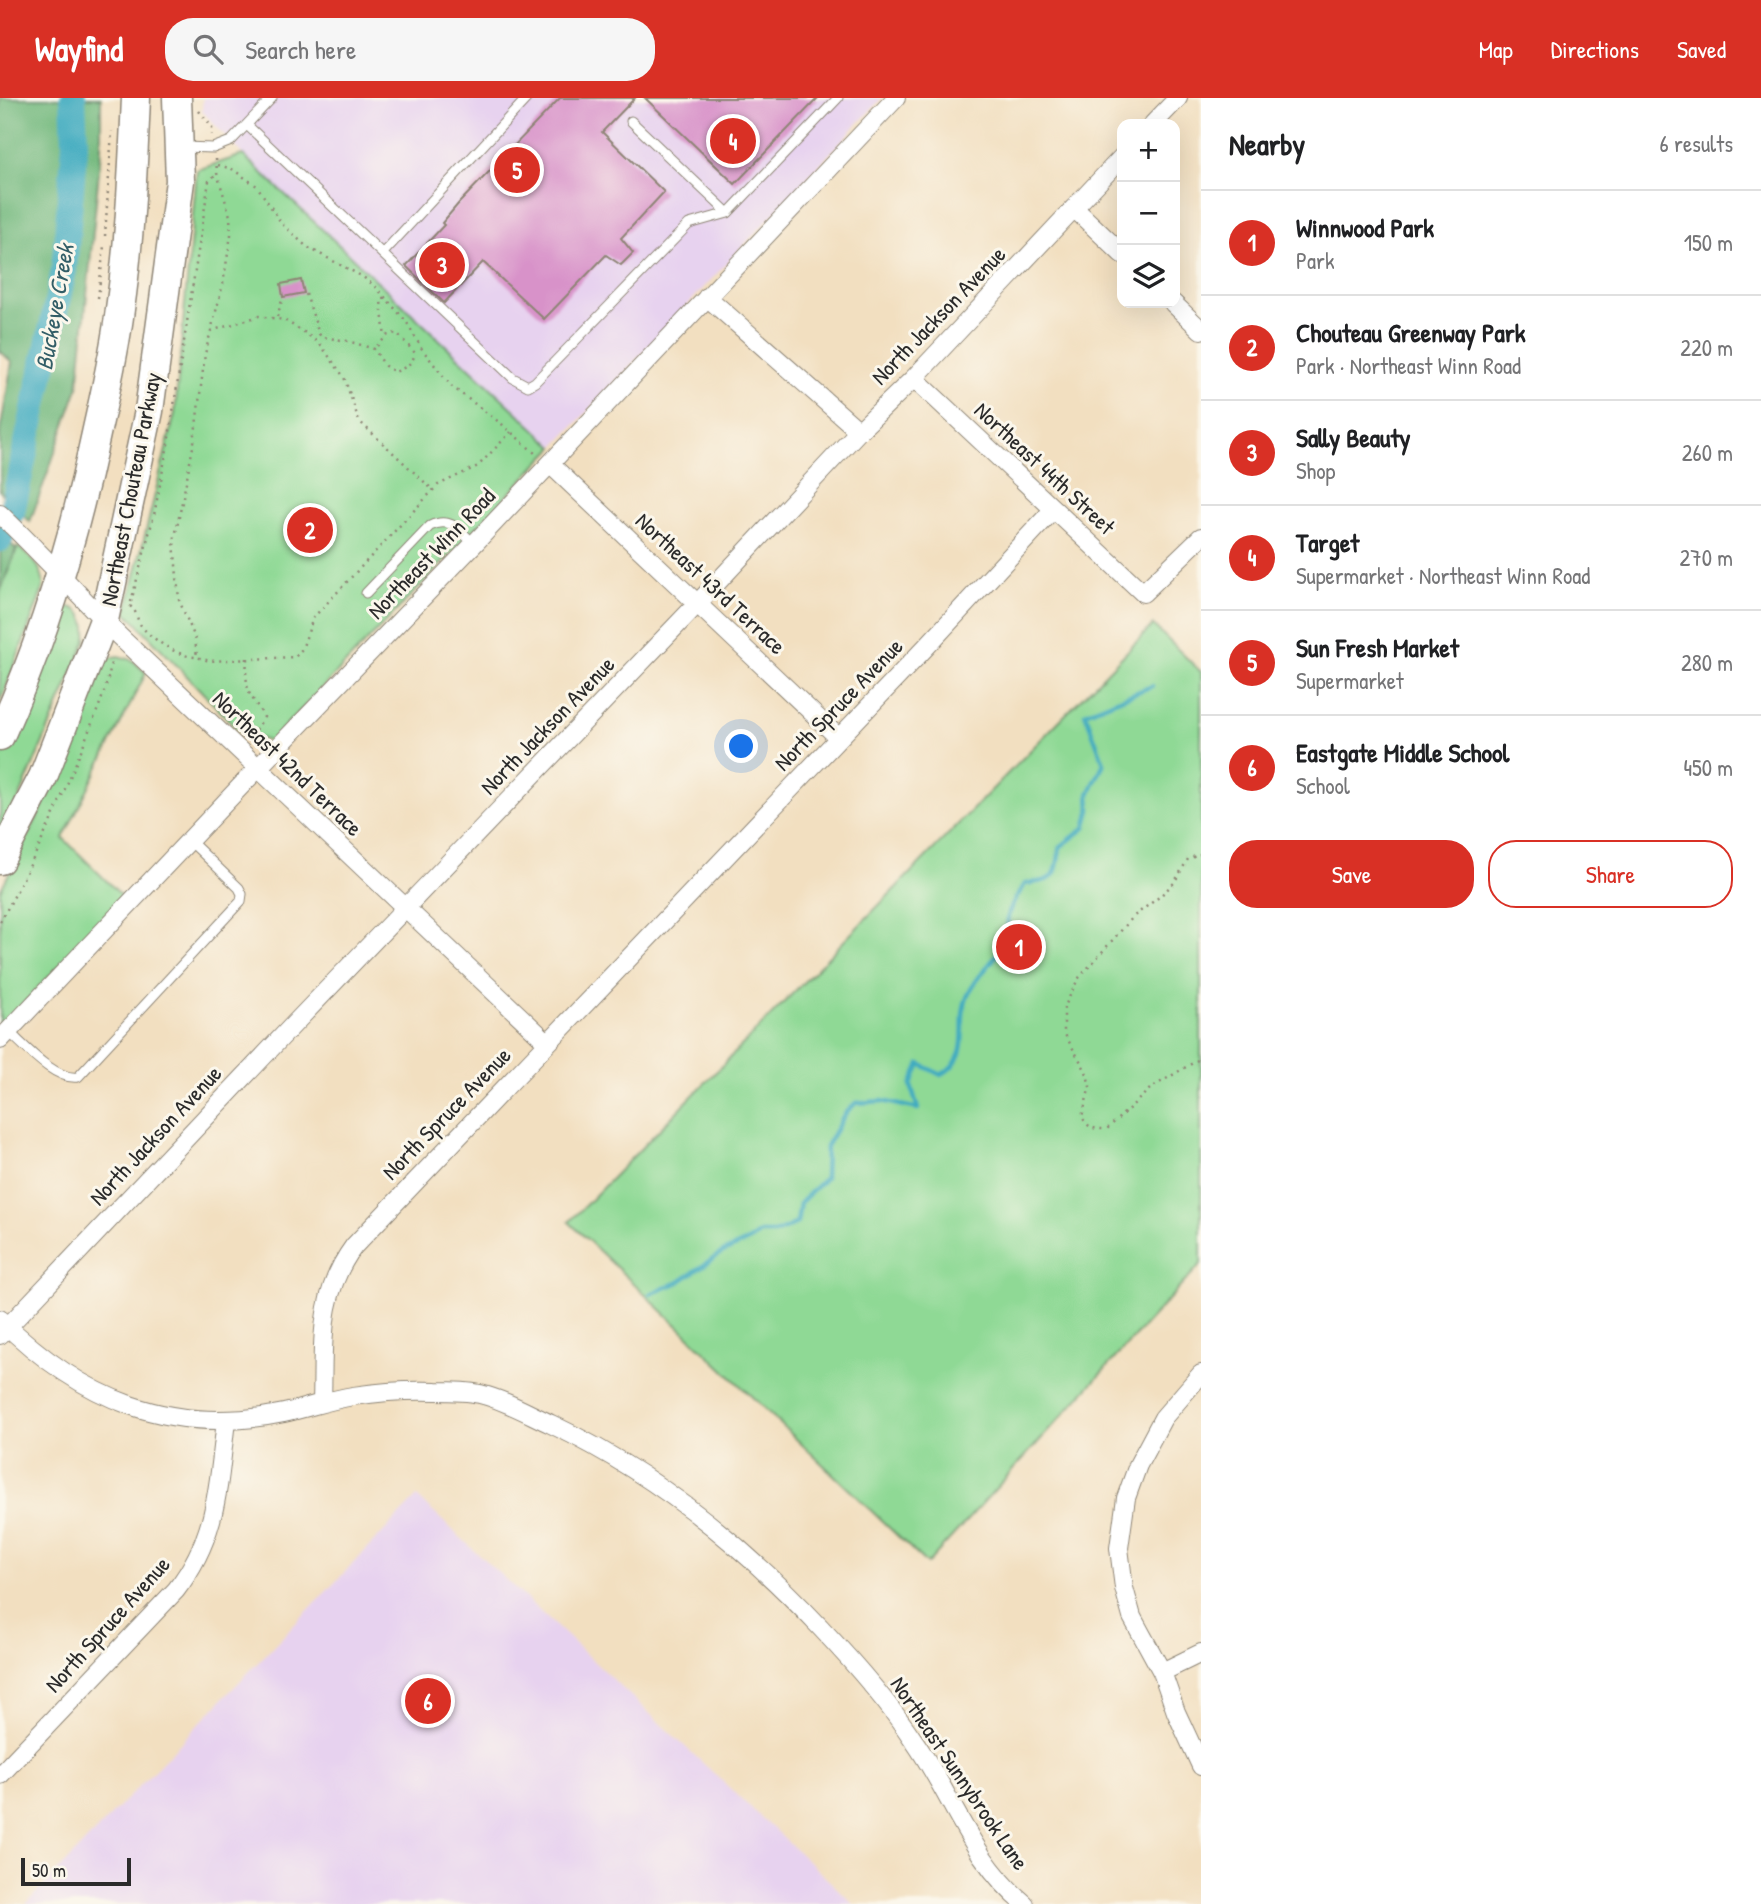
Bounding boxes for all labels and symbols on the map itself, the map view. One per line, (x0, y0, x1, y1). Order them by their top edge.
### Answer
pin: 4 (710, 115, 756, 167)
pin: 5 (494, 144, 540, 196)
pin: 3 (419, 239, 465, 291)
street label: North Jackson Avenue (864, 239, 1012, 391)
water label: Buckeye Creek (27, 240, 82, 373)
street label: Northeast Chouteau Parkway (92, 369, 168, 608)
street label: Northeast 44th Street (968, 395, 1123, 542)
street label: Northeast Winn Road (360, 481, 502, 625)
pin: 2 (287, 504, 333, 556)
street label: Northeast 43rd Terrace (629, 505, 793, 661)
street label: North Spruce Avenue (767, 631, 909, 777)
street label: North Jackson Avenue (473, 649, 621, 801)
street label: Northeast 42nd Terrace (206, 683, 370, 843)
your location (724, 729, 758, 763)
pin: 1 (996, 921, 1042, 973)
street label: North Spruce Avenue (375, 1040, 517, 1186)
street label: North Jackson Avenue (82, 1058, 228, 1212)
street label: North Spruce Avenue (37, 1549, 177, 1699)
street label: Northeast Sunnybrook Lane (884, 1670, 1036, 1876)
pin: 6 (405, 1675, 451, 1727)
scale bar (21, 1855, 131, 1887)

